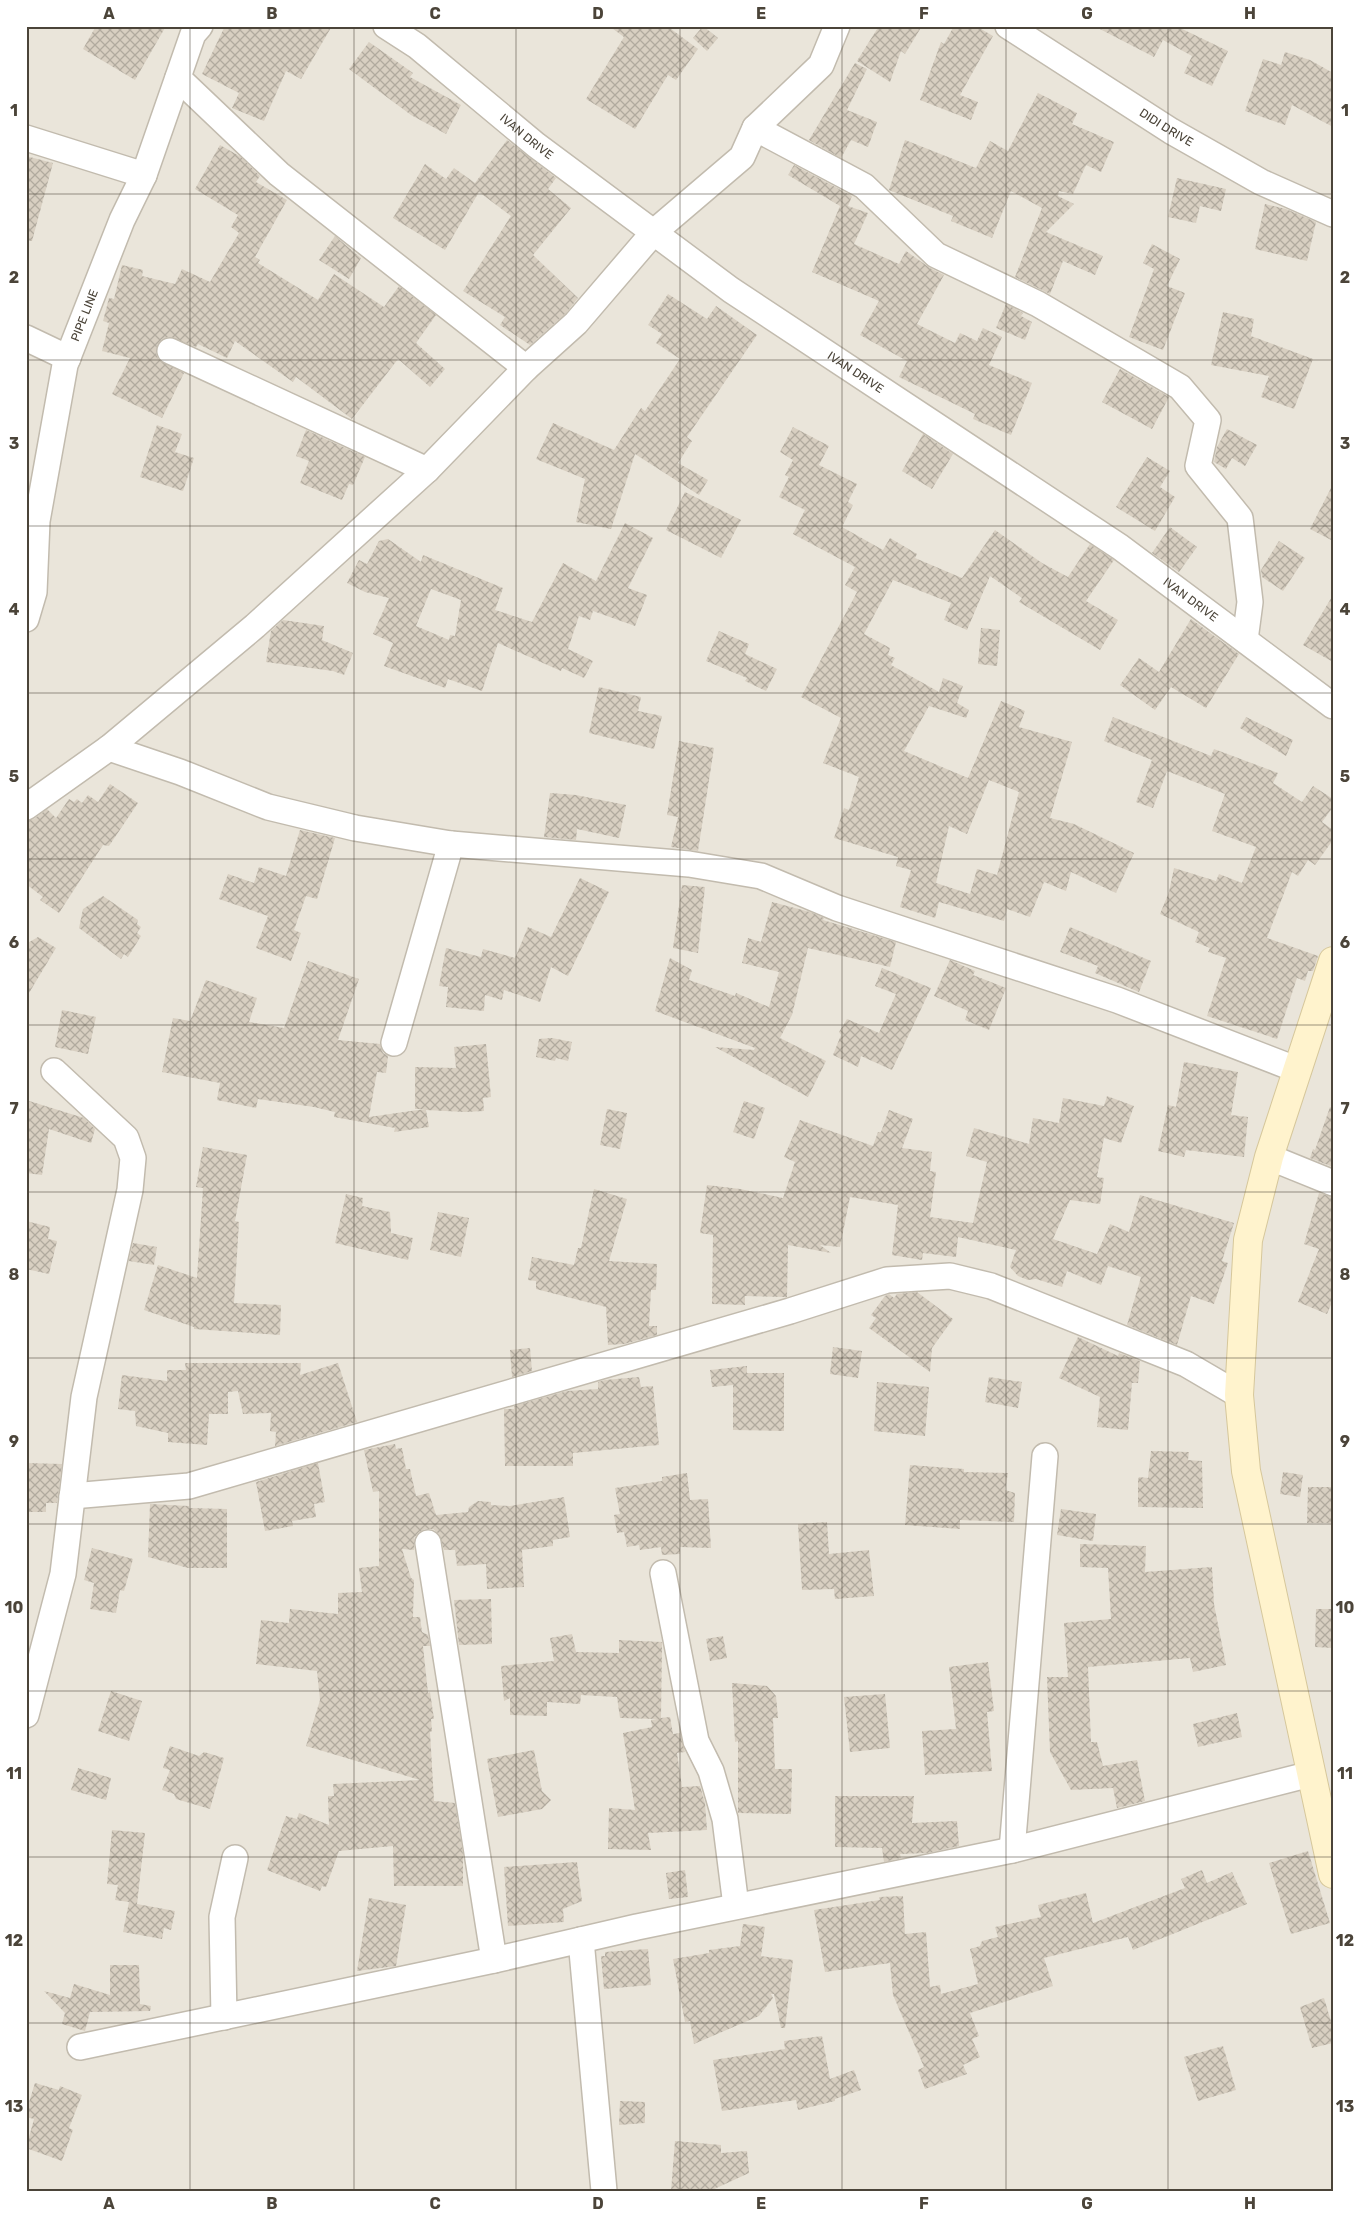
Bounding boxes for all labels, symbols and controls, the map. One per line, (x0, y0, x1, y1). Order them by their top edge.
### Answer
text: A (103, 4, 115, 23)
text: B (266, 4, 278, 23)
text: C (429, 4, 441, 23)
text: D (592, 4, 604, 23)
text: E (756, 4, 766, 23)
text: F (919, 4, 929, 23)
text: G (1081, 4, 1093, 23)
text: H (1244, 4, 1256, 23)
text: 1 (10, 101, 18, 120)
text: 1 (1341, 101, 1349, 120)
street label: DIDI DRIVE (1137, 105, 1196, 149)
street label: IVAN DRIVE (497, 111, 556, 162)
text: 2 (9, 268, 19, 287)
text: 2 (1340, 268, 1350, 287)
street label: PIPE LINE (68, 287, 101, 343)
street label: IVAN DRIVE (825, 349, 886, 396)
text: 3 (9, 434, 19, 453)
text: 3 (1340, 434, 1350, 453)
street label: IVAN DRIVE (1161, 575, 1221, 625)
text: 4 (9, 600, 20, 619)
text: 4 (1340, 600, 1351, 619)
text: 5 (9, 767, 19, 786)
text: 5 (1340, 767, 1350, 786)
text: 6 (9, 933, 19, 952)
text: 6 (1340, 933, 1350, 952)
text: 7 (9, 1099, 19, 1118)
text: 7 (1340, 1099, 1350, 1118)
text: 8 (9, 1265, 20, 1284)
text: 8 (1340, 1265, 1351, 1284)
text: 9 (9, 1432, 19, 1451)
text: 9 (1340, 1432, 1350, 1451)
text: 10 (5, 1598, 24, 1617)
text: 10 (1336, 1598, 1355, 1617)
text: 11 (6, 1764, 22, 1783)
text: 11 (1337, 1764, 1353, 1783)
text: 12 (5, 1931, 23, 1950)
text: 12 (1336, 1931, 1354, 1950)
text: 13 (5, 2097, 23, 2116)
text: 13 (1336, 2097, 1354, 2116)
text: A (103, 2194, 115, 2213)
text: B (266, 2194, 278, 2213)
text: C (429, 2194, 441, 2213)
text: D (592, 2194, 604, 2213)
text: E (756, 2194, 766, 2213)
text: F (919, 2194, 929, 2213)
text: G (1081, 2194, 1093, 2213)
text: H (1244, 2194, 1256, 2213)

